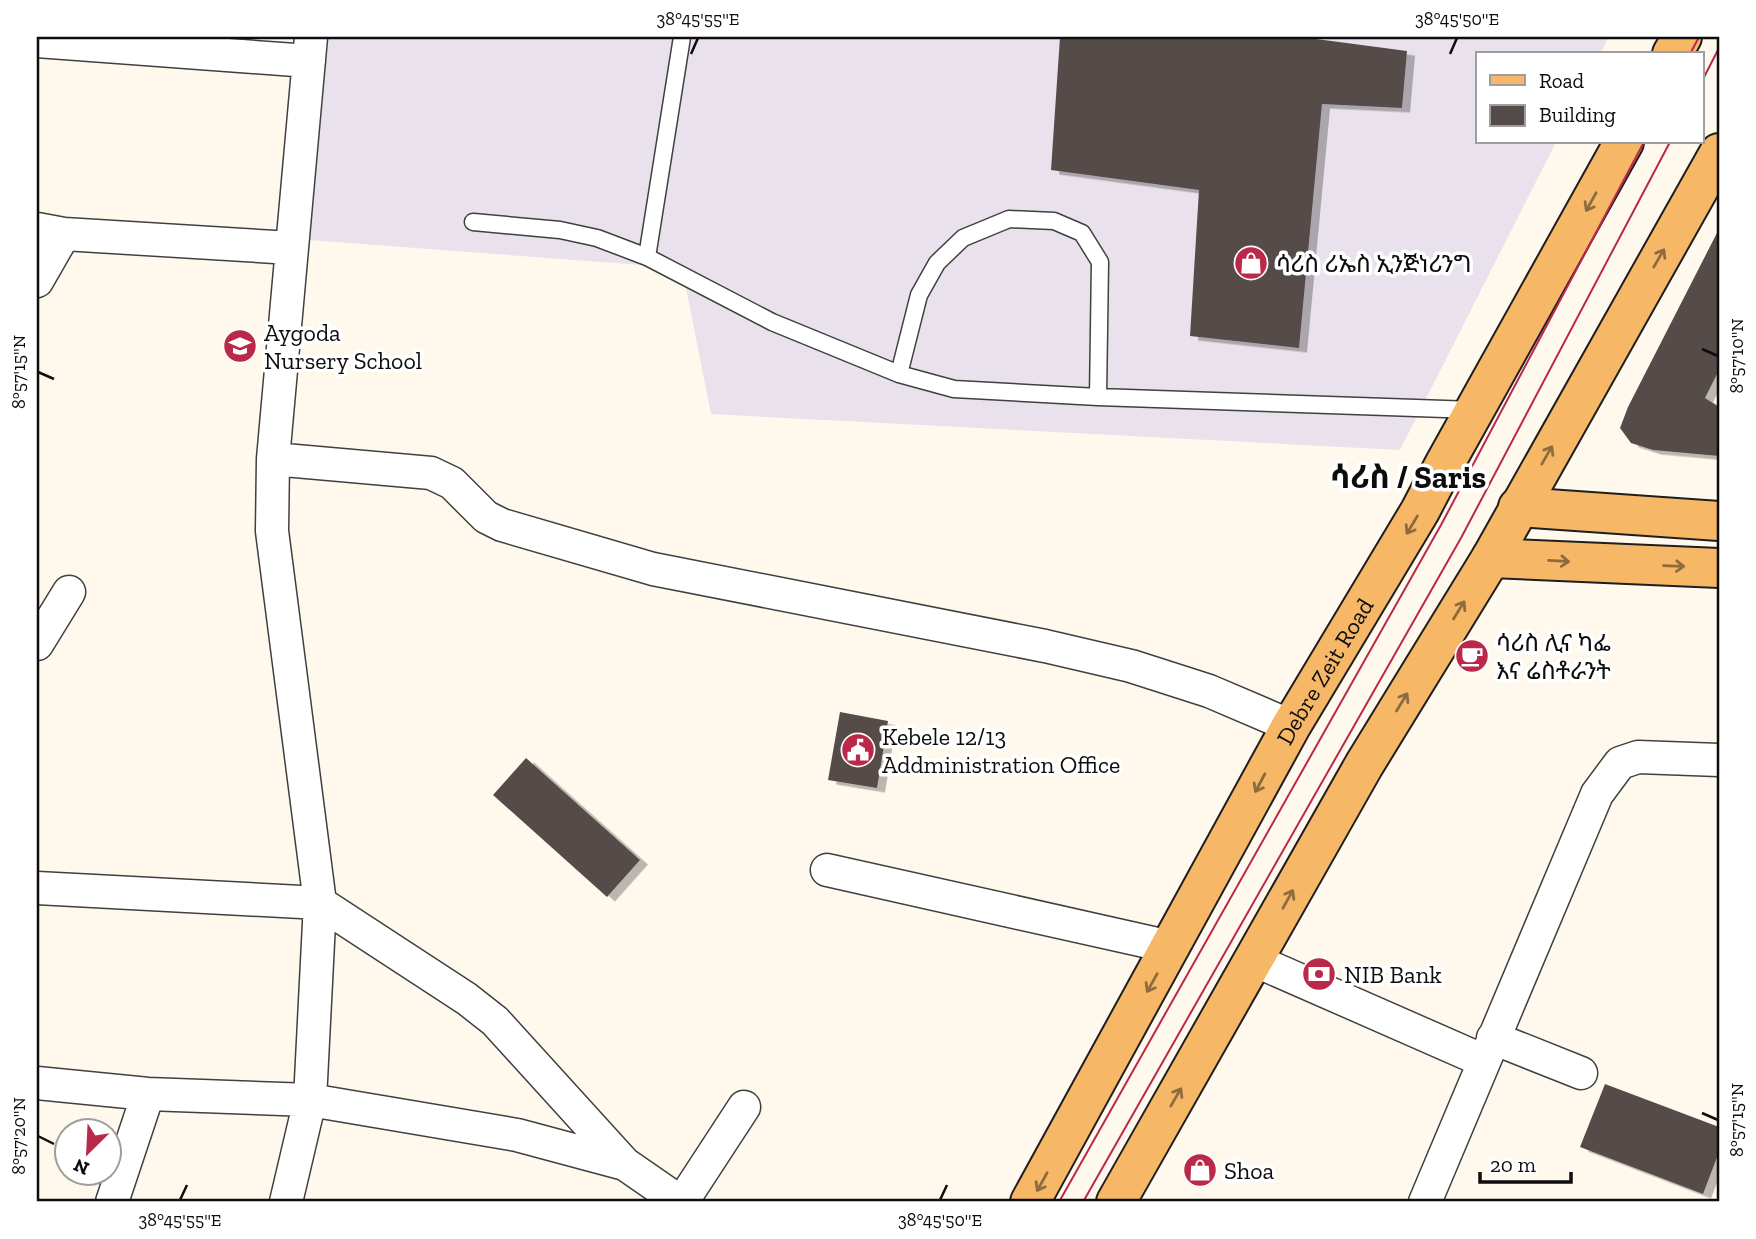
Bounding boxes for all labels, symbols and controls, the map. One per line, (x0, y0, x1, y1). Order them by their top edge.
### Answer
text: 38°45'55"E (657, 8, 739, 30)
text: 38°45'50"E (1415, 8, 1499, 30)
legend (1476, 52, 1704, 144)
text: Road (1539, 68, 1585, 93)
text: Building (1539, 102, 1616, 127)
one-way arrow (1584, 191, 1598, 211)
shop icon: ሳሪስ ሪኤስ ኢንጅነሪንግ (1232, 244, 1270, 282)
one-way arrow (1653, 248, 1667, 268)
place label: ሳሪስ ሪኤስ ኢንጅነሪንግ (1276, 249, 1471, 278)
place label: Aygoda Nursery School (264, 318, 422, 375)
text: 8°57'10"N (1726, 318, 1748, 394)
school or university icon: Aygoda Nursery School (221, 327, 259, 365)
text: 8°57'15"N (8, 335, 30, 409)
one-way arrow (1540, 446, 1554, 466)
district label: ሳሪስ / Saris (1330, 458, 1486, 496)
one-way arrow (1404, 515, 1418, 535)
one-way arrow (1547, 555, 1570, 568)
one-way arrow (1662, 560, 1685, 573)
street label: Debre Zeit Road (1269, 592, 1379, 749)
one-way arrow (1452, 601, 1466, 621)
place label: ሳሪስ ሊና ካፌ እና ሬስቶራንት (1496, 628, 1611, 685)
cafe icon: ሳሪስ ሊና ካፌ እና ሬስቶራንት (1453, 637, 1491, 675)
one-way arrow (1395, 693, 1409, 713)
place label: Kebele 12/13 Addministration Office (882, 722, 1120, 779)
public building icon: Kebele 12/13 Addministration Office (839, 731, 877, 769)
one-way arrow (1253, 772, 1267, 792)
one-way arrow (1281, 890, 1295, 910)
bank icon: NIB Bank (1300, 955, 1338, 993)
place label: NIB Bank (1344, 960, 1442, 989)
one-way arrow (1145, 972, 1159, 992)
text: 8°57'15"N (1726, 1083, 1748, 1157)
one-way arrow (1169, 1088, 1183, 1108)
text: 8°57'20"N (8, 1097, 30, 1175)
north arrow (52, 1116, 122, 1186)
scale bar (1480, 1141, 1570, 1185)
shop icon: Shoa (1181, 1151, 1219, 1189)
text: 20 m (1490, 1152, 1536, 1177)
text: N (70, 1154, 93, 1181)
place label: Shoa (1224, 1156, 1275, 1185)
one-way arrow (1034, 1171, 1048, 1191)
text: 38°45'55"E (139, 1209, 221, 1231)
text: 38°45'50"E (898, 1209, 982, 1231)

